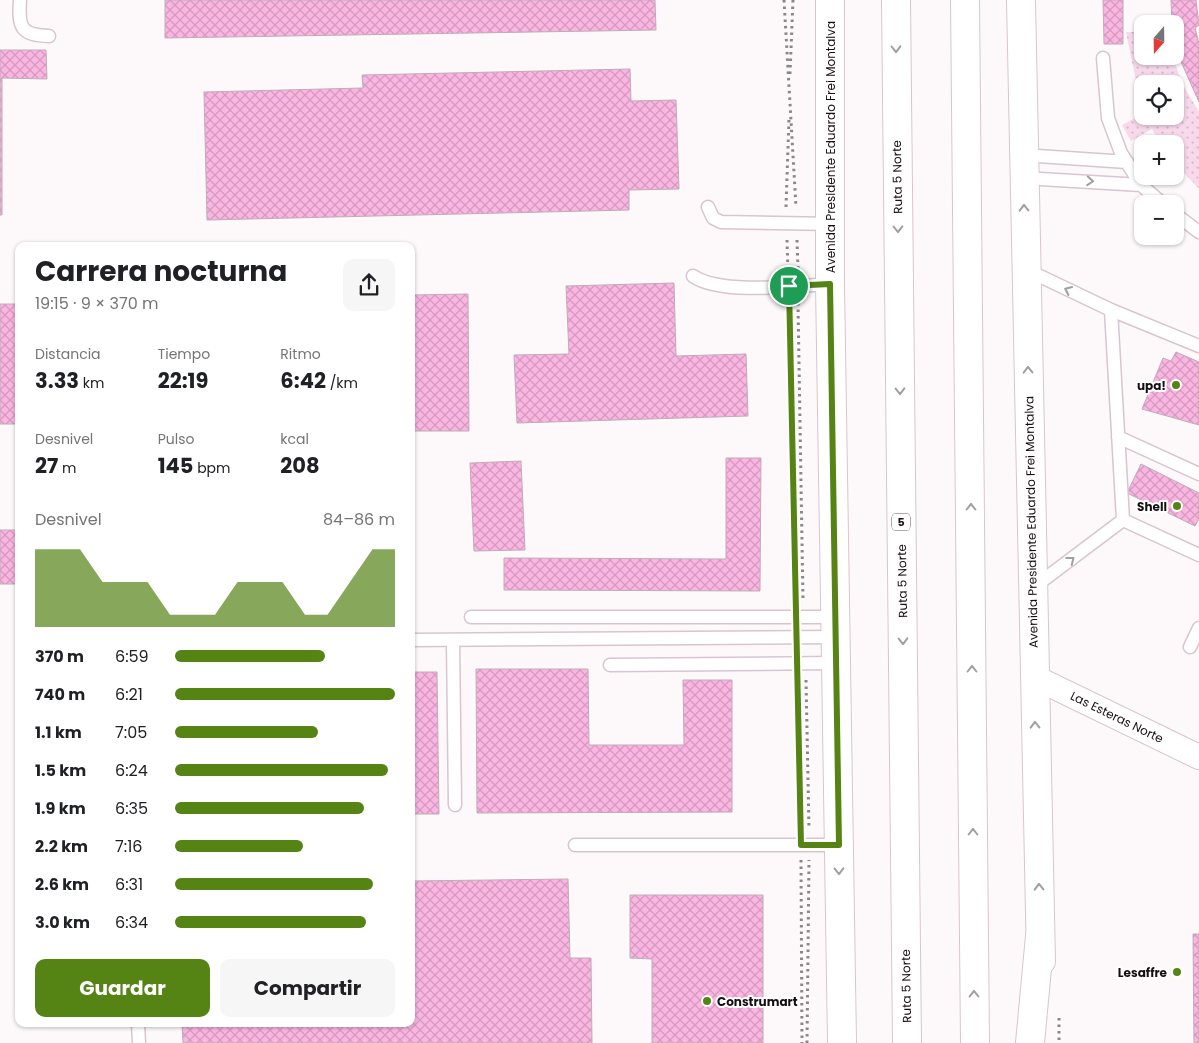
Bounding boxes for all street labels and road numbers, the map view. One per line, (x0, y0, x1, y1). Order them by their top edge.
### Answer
street label: Avenida Presidente Eduardo Frei Montalva (822, 21, 839, 273)
street label: Ruta 5 Norte (888, 140, 906, 214)
street label: Avenida Presidente Eduardo Frei Montalva (1020, 396, 1042, 648)
road number: 5 (892, 514, 910, 530)
street label: Ruta 5 Norte (893, 544, 911, 618)
street label: Las Esteras Norte (1068, 687, 1166, 747)
street label: Ruta 5 Norte (897, 949, 915, 1023)

